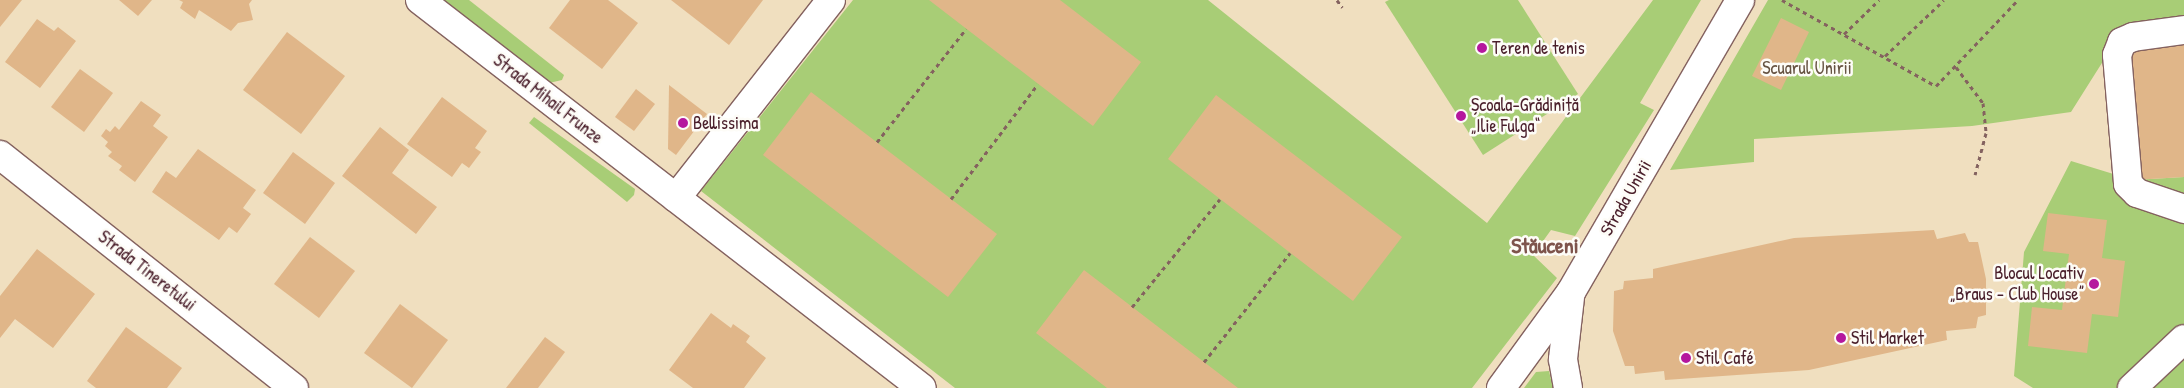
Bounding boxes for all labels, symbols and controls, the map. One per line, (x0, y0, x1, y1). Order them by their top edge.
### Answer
place label: Teren de tenis (1492, 37, 1585, 59)
marker: Teren de tenis (1476, 42, 1488, 54)
street label: Strada Mihail Frunze (489, 50, 607, 148)
park label: Scuarul Unirii (1762, 57, 1852, 79)
place label: Școala-Grădiniță „Ilie Fulga“ (1471, 95, 1579, 138)
marker: Școala-Grădiniță „Ilie Fulga“ (1455, 110, 1467, 122)
place label: Bellissima (693, 112, 758, 134)
marker: Bellissima (677, 117, 689, 129)
street label: Strada Unirii (1596, 156, 1656, 240)
street label: Strada Tineretului (94, 226, 200, 316)
district label: Stăuceni (1511, 233, 1579, 259)
place label: Blocul Locativ „Braus - Club House” (1950, 263, 2084, 306)
marker: Blocul Locativ „Braus - Club House” (2088, 278, 2100, 290)
place label: Stil Market (1851, 327, 1924, 349)
marker: Stil Market (1835, 332, 1847, 344)
place label: Stil Café (1696, 347, 1754, 369)
marker: Stil Café (1680, 352, 1692, 364)

